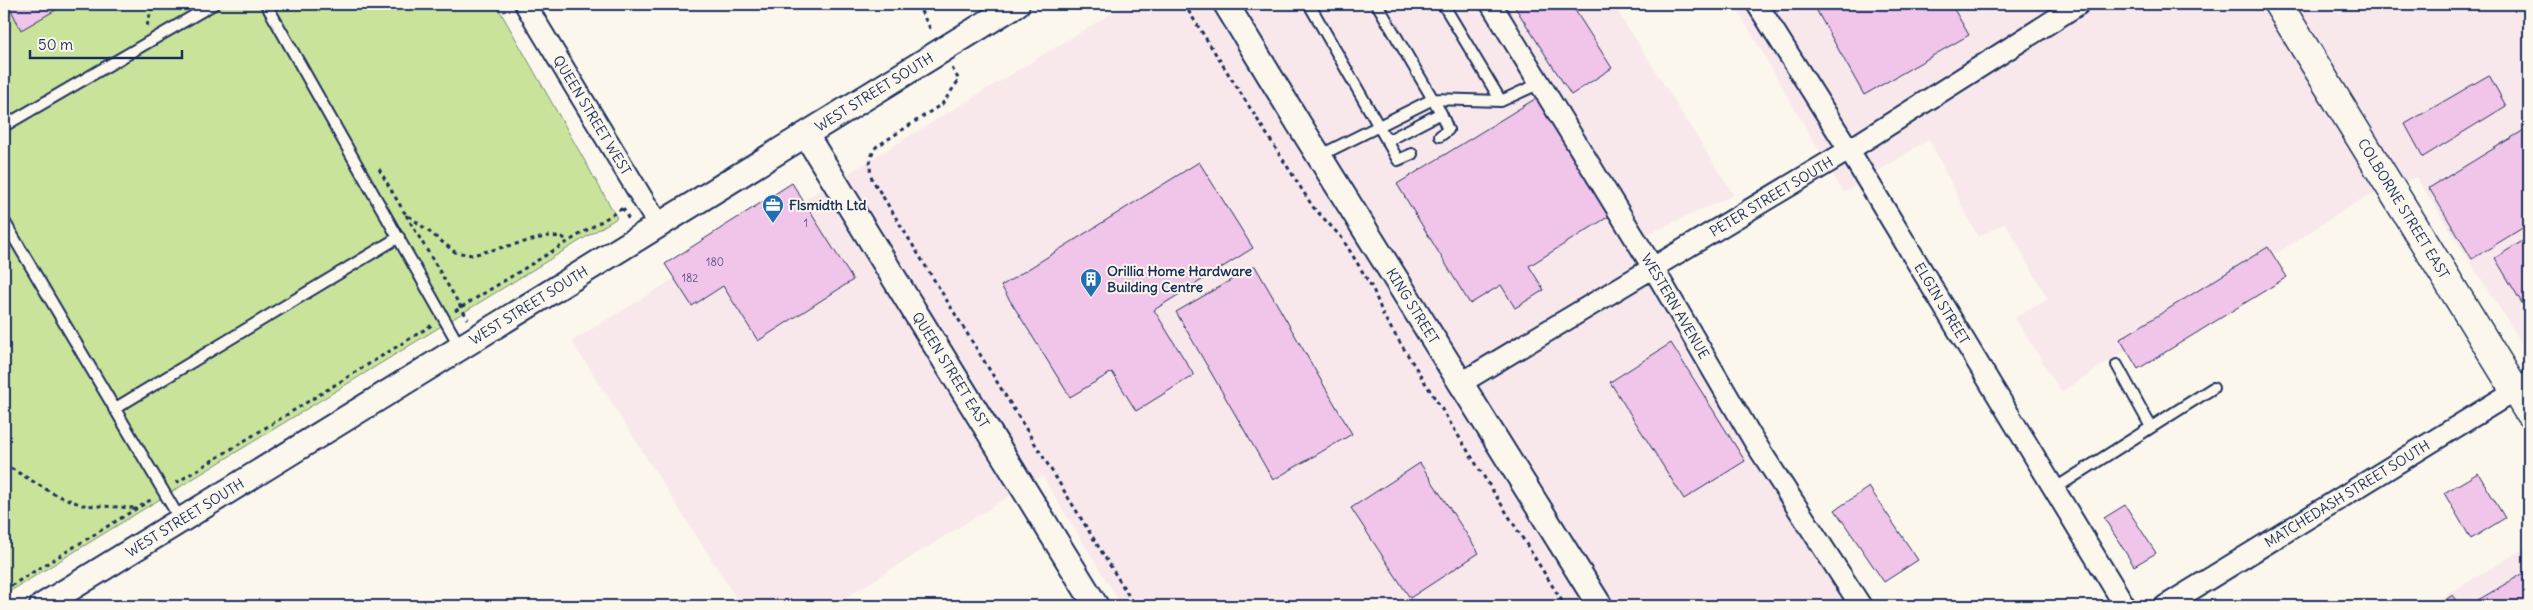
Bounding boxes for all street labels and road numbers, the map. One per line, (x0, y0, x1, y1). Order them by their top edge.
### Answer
street label: WEST STREET SOUTH (812, 49, 937, 136)
street label: QUEEN STREET WEST (549, 52, 635, 178)
street label: COLBORNE STREET EAST (2354, 135, 2453, 282)
street label: PETER STREET SOUTH (1706, 153, 1836, 241)
street label: WESTERN AVENUE (1637, 250, 1713, 362)
street label: ELGIN STREET (1910, 259, 1974, 348)
street label: WEST STREET SOUTH (466, 262, 591, 349)
street label: KING STREET (1382, 265, 1443, 347)
street label: QUEEN STREET EAST (908, 309, 993, 431)
street label: MATCHEDASH STREET SOUTH (2261, 436, 2433, 552)
street label: WEST STREET SOUTH (122, 474, 248, 561)

